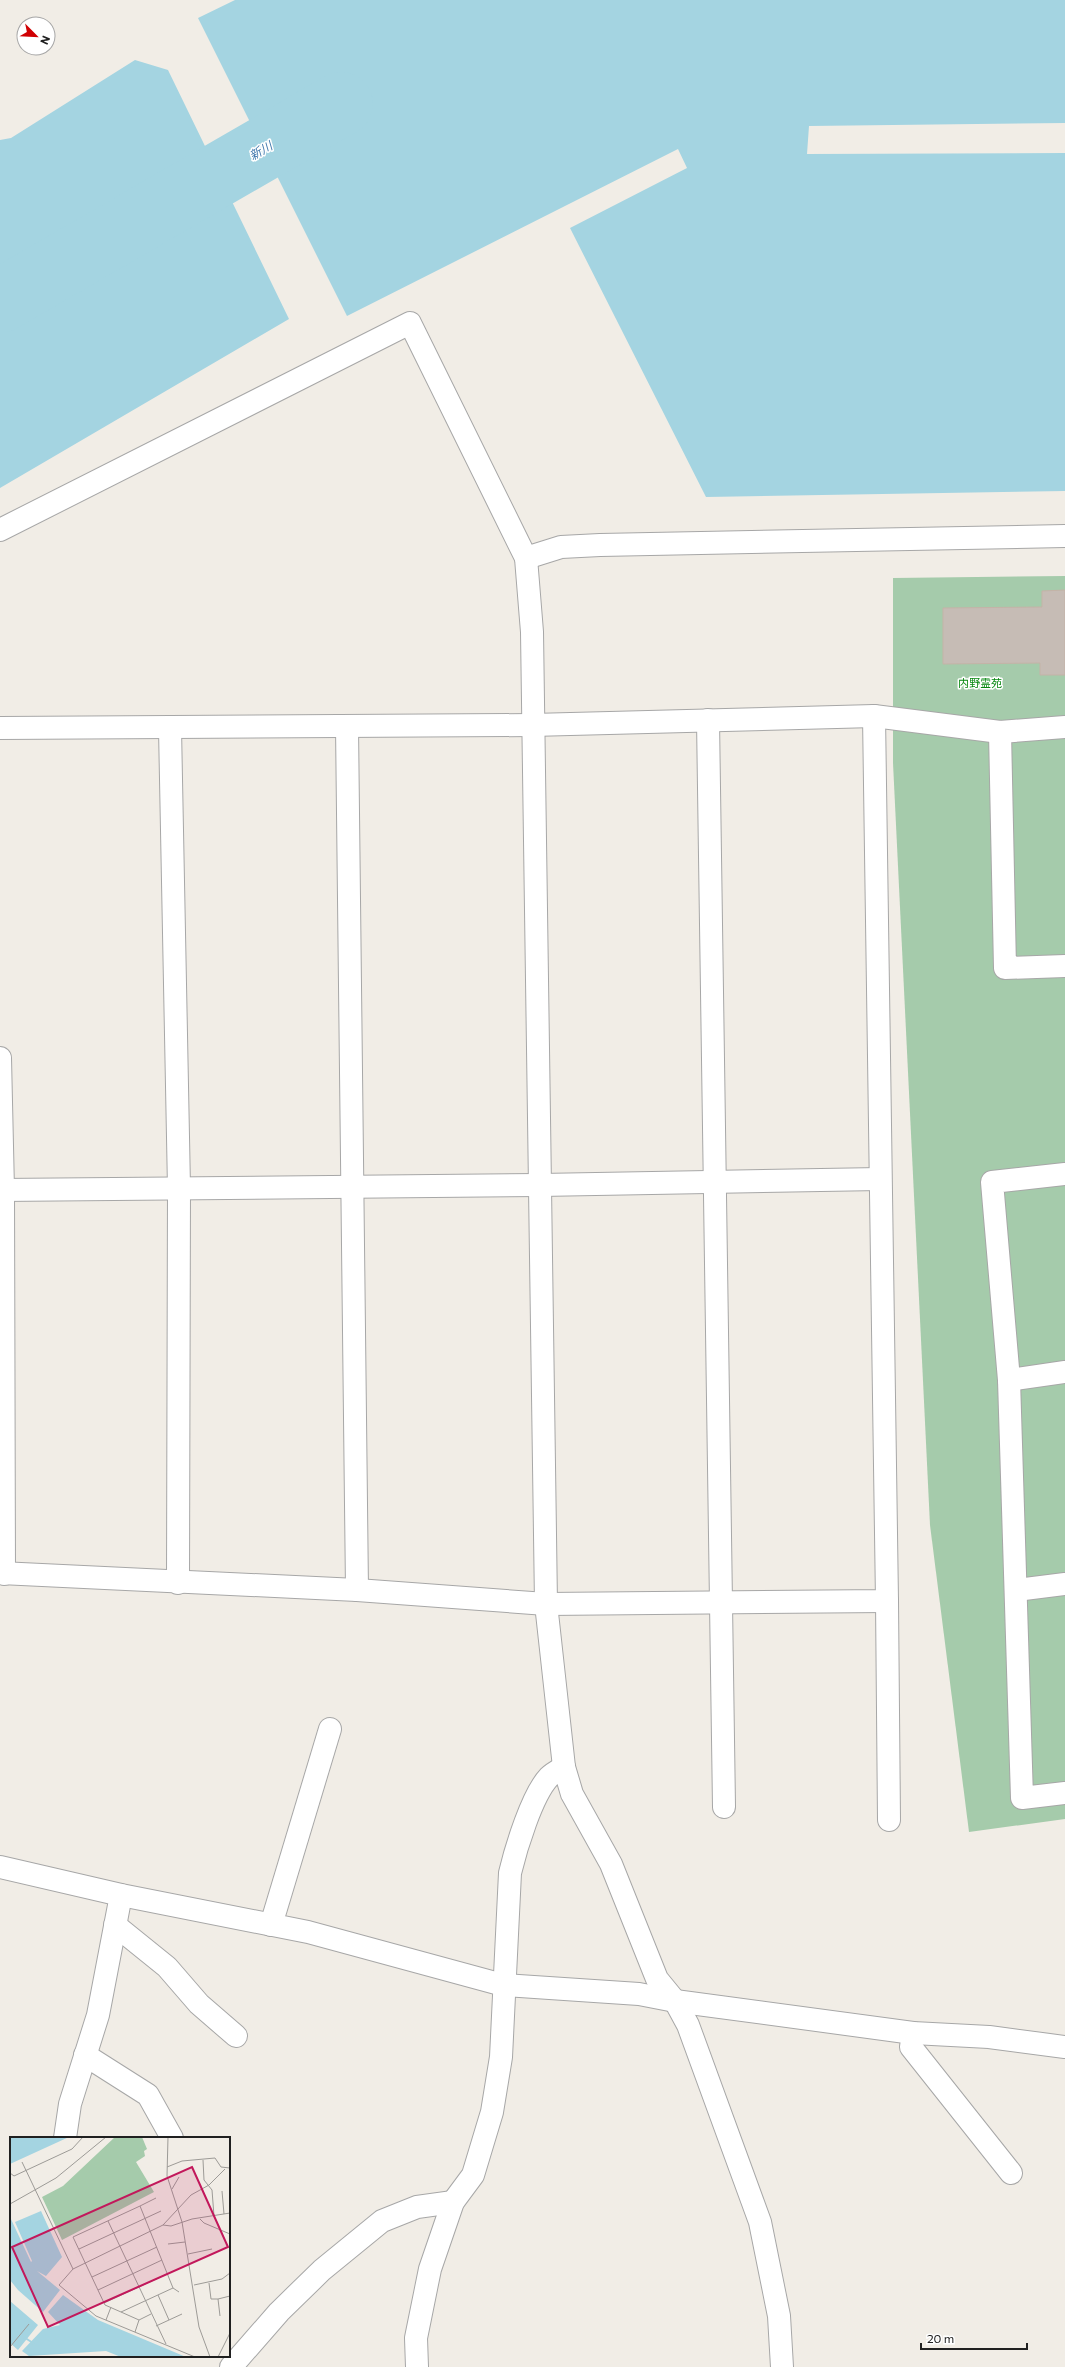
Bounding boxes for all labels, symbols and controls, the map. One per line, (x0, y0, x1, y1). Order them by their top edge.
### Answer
north arrow (16, 16, 56, 56)
text: N (38, 34, 53, 47)
water label: 新川 (247, 137, 276, 162)
park label: 内野霊苑 (958, 676, 1002, 689)
inset map (10, 2137, 230, 2357)
scale bar (921, 2325, 1027, 2351)
text: 20 m (927, 2331, 954, 2345)

